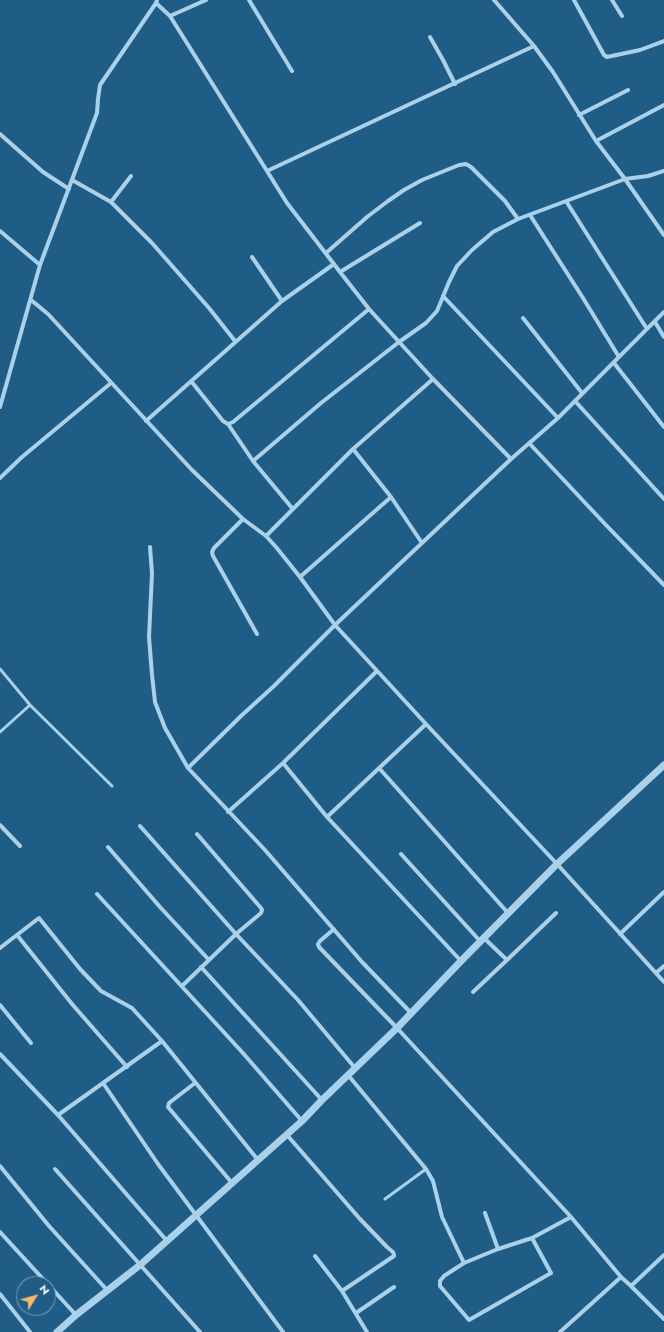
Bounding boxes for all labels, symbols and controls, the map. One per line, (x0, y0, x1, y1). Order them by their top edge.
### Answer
north arrow (16, 1276, 56, 1316)
text: N (36, 1281, 54, 1298)

